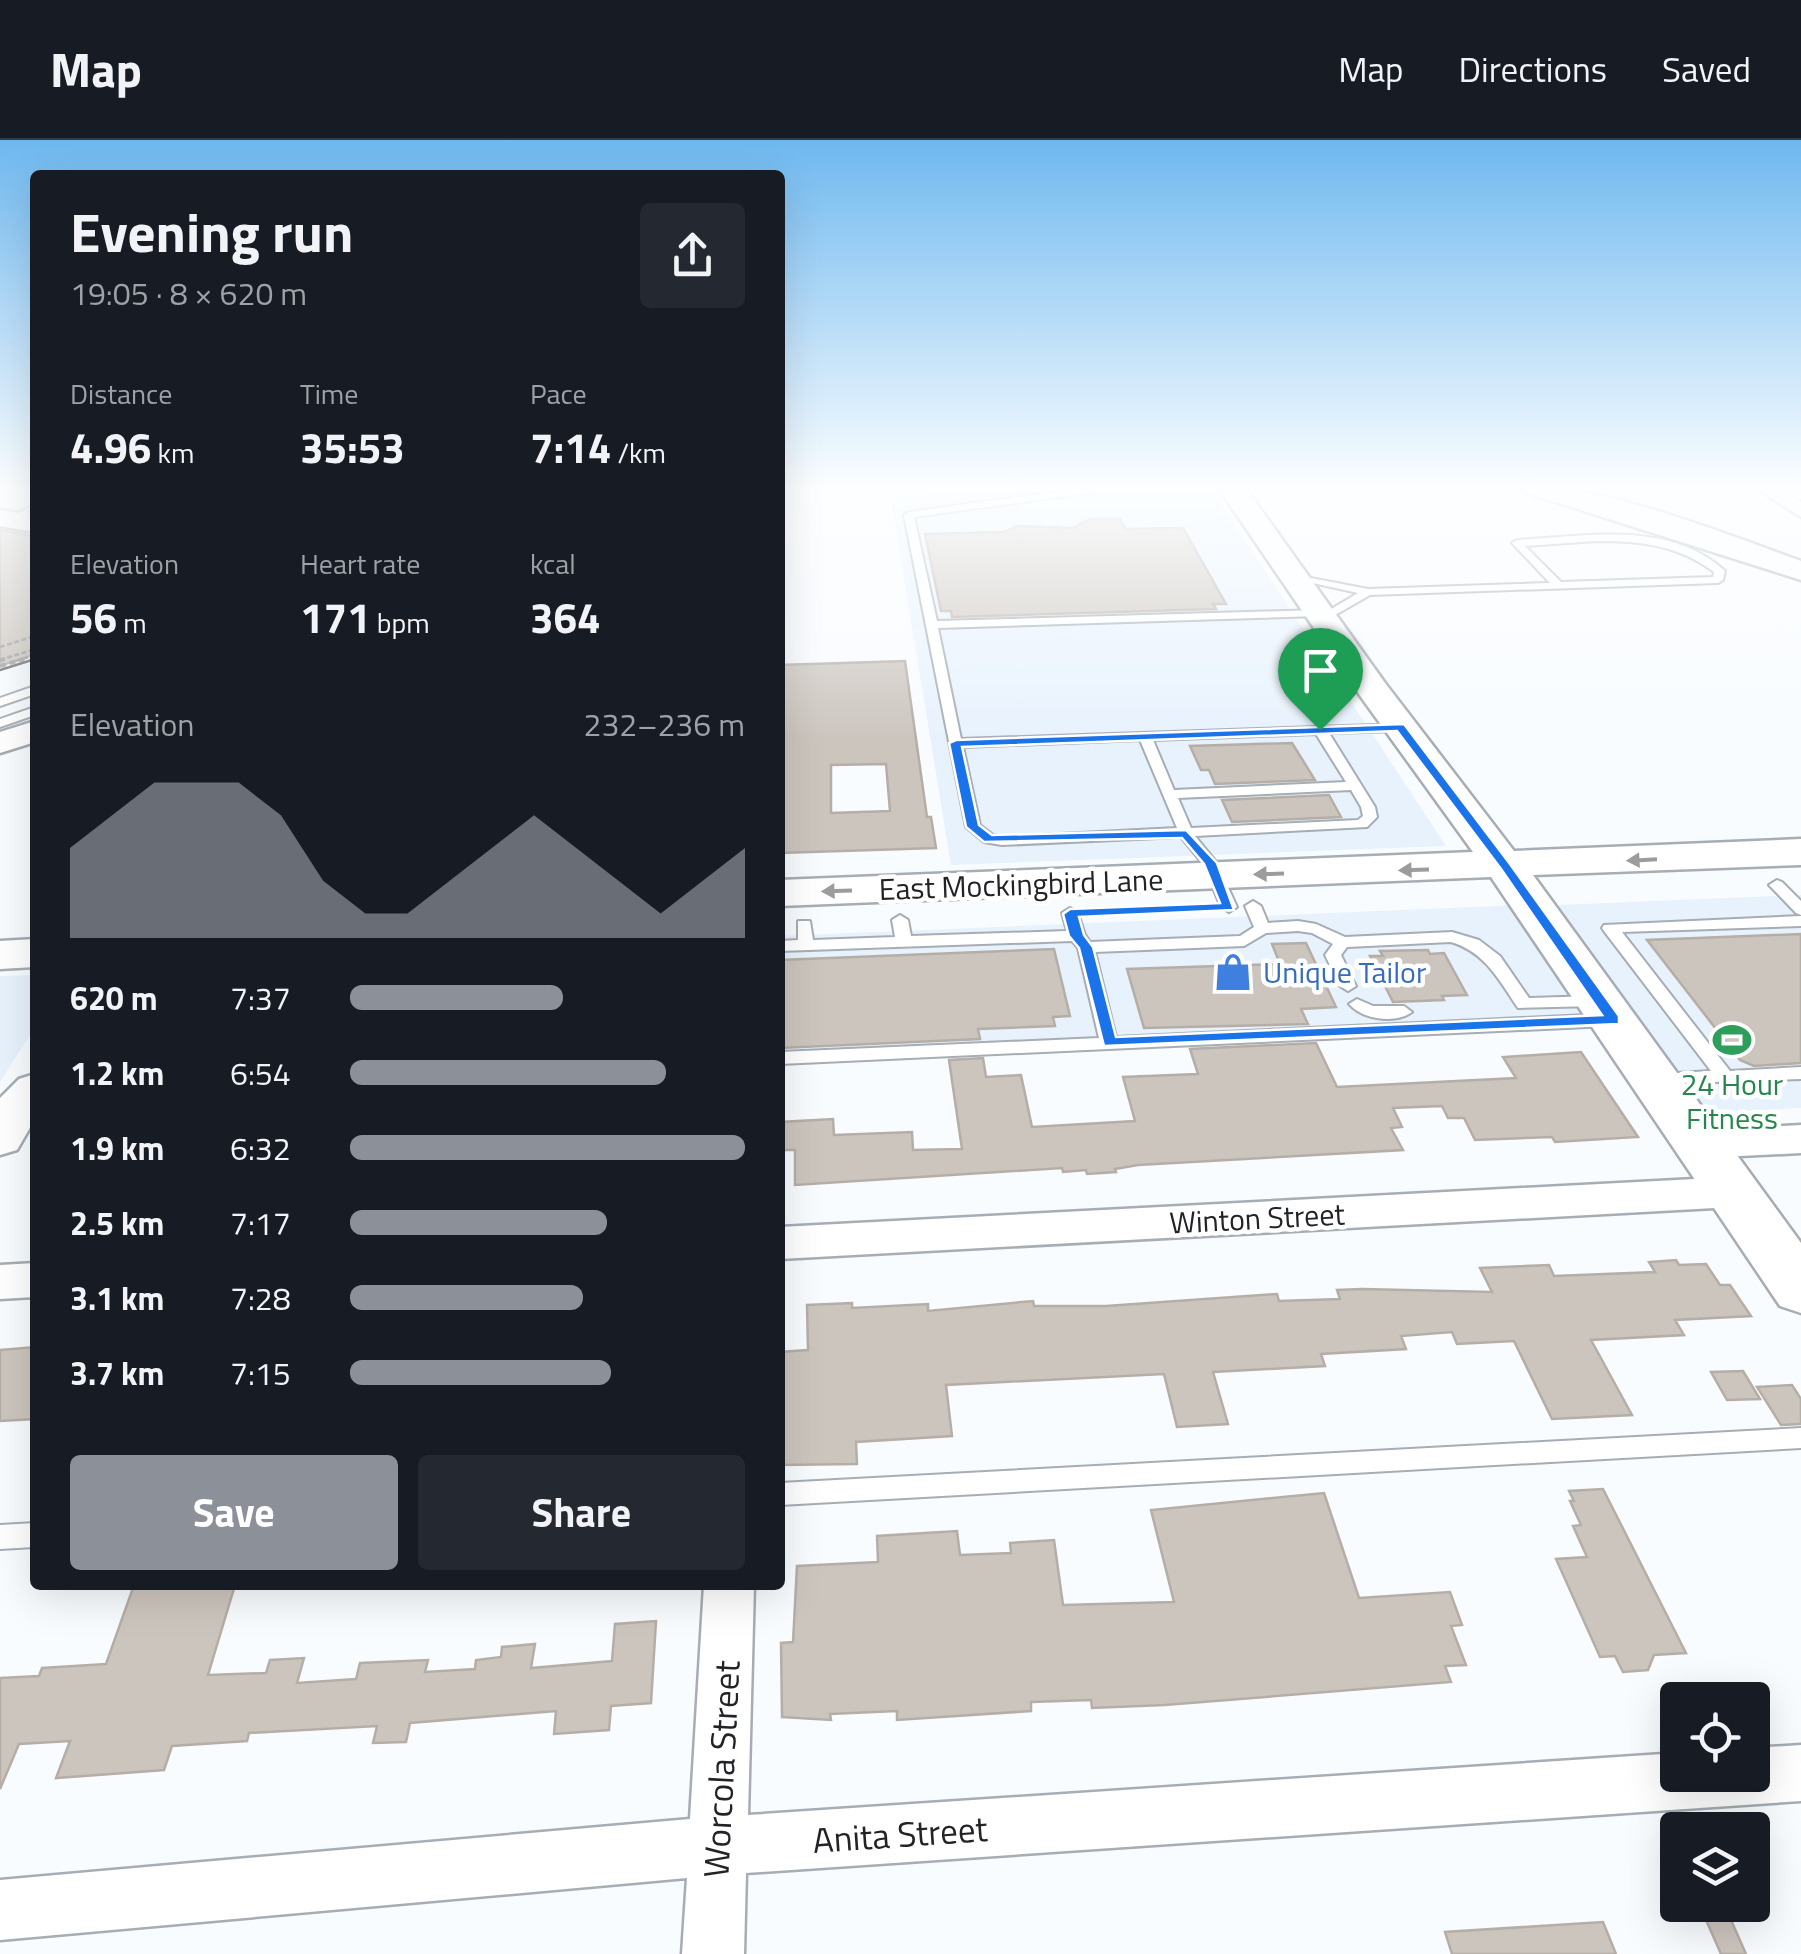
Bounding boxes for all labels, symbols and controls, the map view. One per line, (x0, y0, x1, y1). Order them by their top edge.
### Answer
text: Map (50, 33, 142, 106)
text: Map (1338, 42, 1404, 96)
text: Directions (1459, 42, 1607, 96)
text: Saved (1662, 42, 1751, 96)
text: Evening run (70, 190, 353, 273)
button: share (640, 203, 745, 308)
text: 19:05 · 8 × 620 m (70, 269, 307, 317)
text: Distance (70, 372, 172, 415)
text: Time (300, 372, 358, 415)
text: Pace (530, 372, 587, 415)
text: 4.96 (70, 415, 151, 479)
text: 35:53 (300, 415, 405, 479)
text: 7:14 (530, 415, 611, 479)
text: km (151, 431, 194, 474)
text: /km (611, 431, 666, 474)
text: Elevation (70, 542, 179, 585)
text: Heart rate (300, 542, 420, 585)
text: kcal (530, 542, 576, 585)
text: 56 (70, 585, 117, 649)
text: 171 (300, 585, 371, 649)
text: 364 (530, 585, 601, 649)
text: m (117, 601, 147, 644)
text: bpm (371, 601, 430, 644)
pin (1278, 628, 1363, 731)
icon: arrive (1293, 643, 1348, 698)
text: Elevation (70, 700, 194, 748)
text: 232–236 m (583, 700, 745, 748)
one-way arrow (1625, 852, 1657, 868)
street label: East Mockingbird Lane (878, 856, 1164, 912)
one-way arrow (1397, 862, 1429, 878)
one-way arrow (1252, 867, 1284, 883)
one-way arrow (821, 883, 852, 899)
place label: Unique Tailor (1263, 949, 1426, 995)
shop icon: Unique Tailor (1212, 951, 1254, 993)
text: 620 m (70, 974, 158, 1022)
text: 7:37 (230, 974, 291, 1022)
sports icon: 24 Hour Fitness (1711, 1019, 1753, 1061)
text: 1.2 km (70, 1049, 164, 1097)
text: 6:54 (230, 1049, 291, 1097)
place label: 24 Hour Fitness (1681, 1061, 1783, 1141)
text: 1.9 km (70, 1124, 164, 1172)
text: 6:32 (230, 1124, 291, 1172)
street label: Winton Street (1168, 1190, 1346, 1246)
text: 2.5 km (70, 1199, 164, 1247)
text: 7:17 (230, 1199, 291, 1247)
text: 3.1 km (70, 1274, 164, 1322)
text: 7:28 (230, 1274, 291, 1322)
text: 3.7 km (70, 1349, 164, 1397)
text: 7:15 (230, 1349, 291, 1397)
button: Save (70, 1455, 398, 1570)
button: Share (418, 1455, 745, 1570)
street label: Worcola Street (688, 1659, 754, 1879)
map controls (1660, 1682, 1770, 1922)
button: locate (1660, 1682, 1770, 1792)
street label: Anita Street (811, 1801, 989, 1867)
button: layers (1660, 1812, 1770, 1922)

